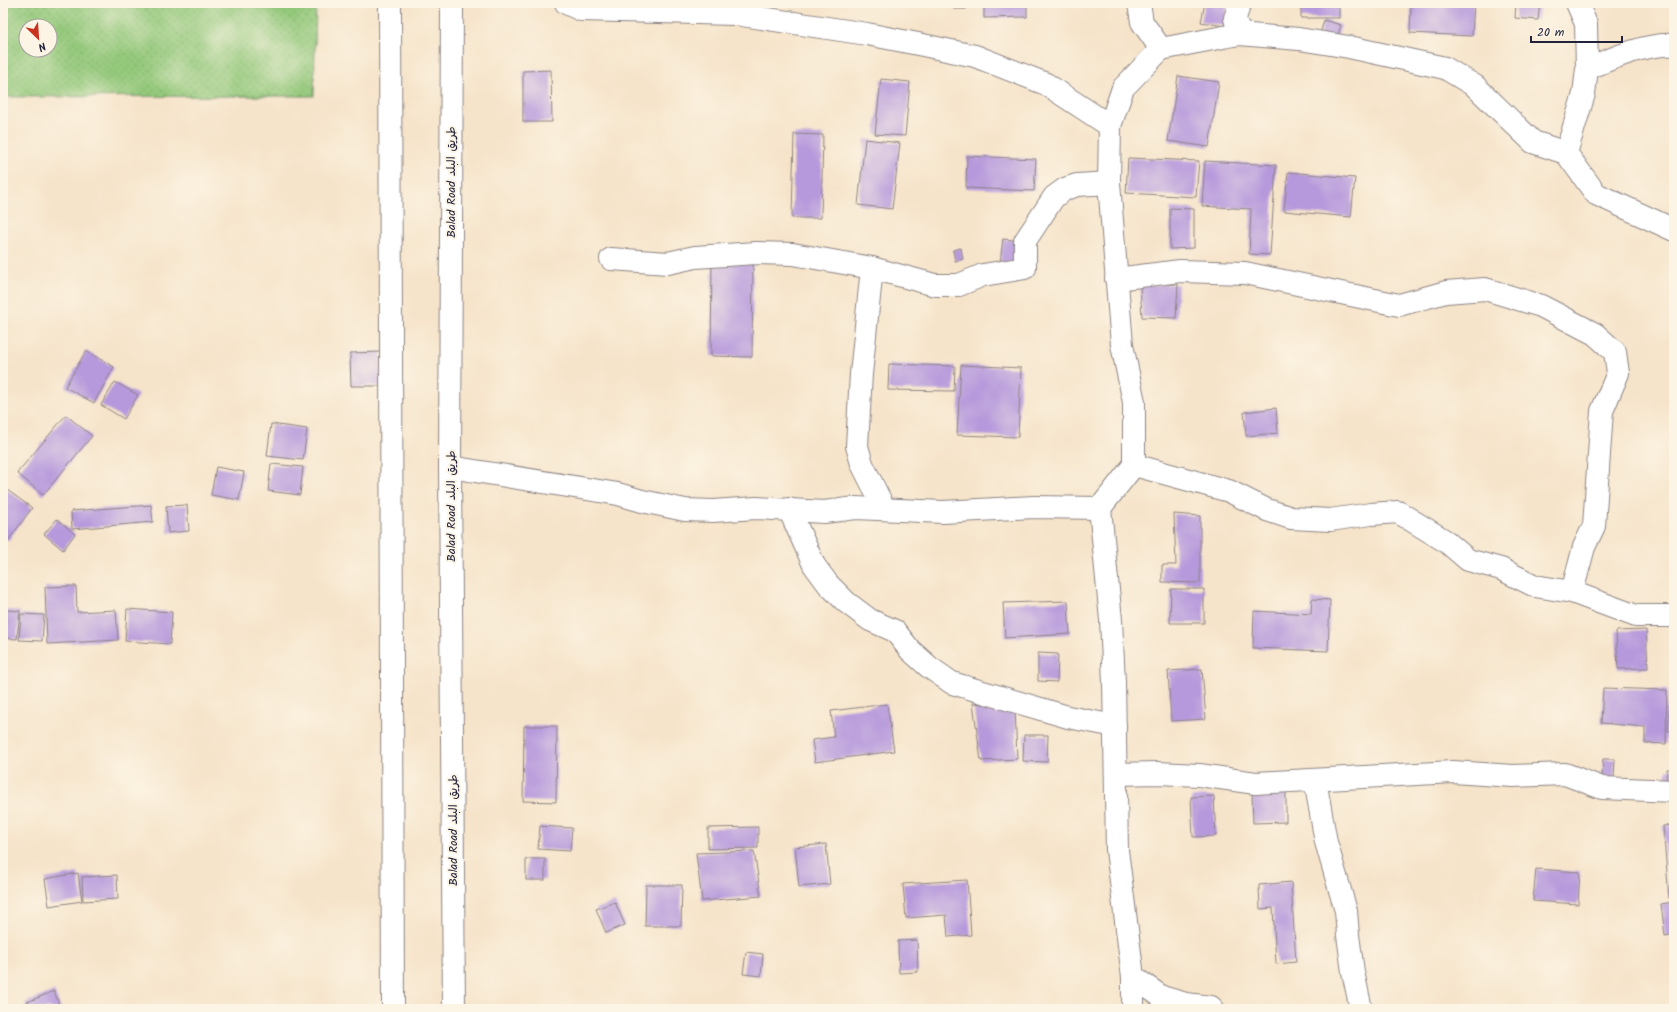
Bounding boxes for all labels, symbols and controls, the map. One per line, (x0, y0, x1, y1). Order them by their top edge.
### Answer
north arrow (18, 18, 58, 58)
scale bar (1531, 18, 1622, 44)
text: 20 m (1537, 23, 1565, 42)
text: N (35, 37, 49, 56)
street label: Balad Road طريق البلد (442, 126, 461, 238)
street label: Balad Road طريق البلد (442, 450, 461, 562)
street label: Balad Road طريق البلد (444, 774, 463, 886)

